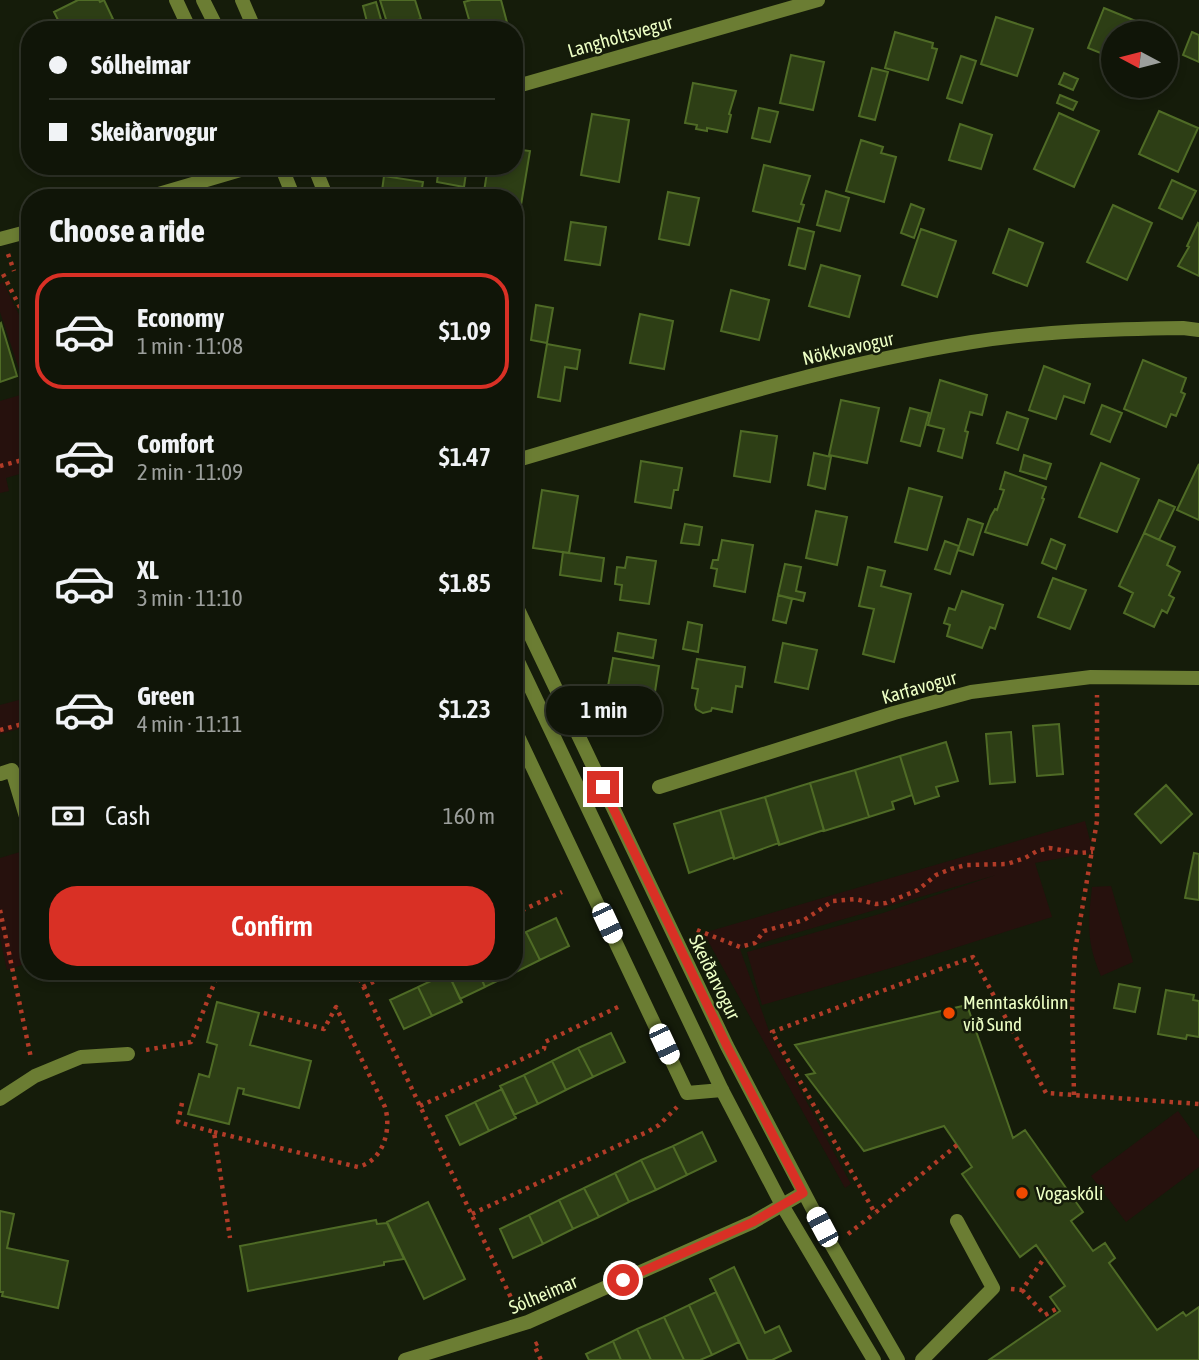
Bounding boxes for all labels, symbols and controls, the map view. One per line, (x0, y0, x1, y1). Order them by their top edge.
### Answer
street label: Langholtsvegur (565, 10, 675, 61)
north arrow (1101, 21, 1178, 98)
map controls (1101, 21, 1178, 98)
text: Sólheimar (91, 50, 190, 80)
text: Skeiðarvogur (91, 117, 217, 147)
text: Choose a ride (49, 212, 205, 249)
icon: car (53, 300, 116, 363)
text: Economy (137, 303, 224, 333)
text: $1.09 (439, 316, 491, 346)
street label: Nökkvavogur (800, 327, 896, 369)
text: 1 min · 11:08 (137, 333, 243, 359)
icon: car (53, 426, 116, 489)
text: Comfort (137, 429, 214, 459)
text: $1.47 (439, 442, 491, 472)
text: 2 min · 11:09 (137, 459, 243, 485)
icon: car (53, 552, 116, 615)
text: XL (137, 555, 159, 585)
text: $1.85 (439, 568, 491, 598)
text: 3 min · 11:10 (137, 585, 243, 611)
street label: Karfavogur (879, 666, 959, 708)
icon: car (53, 678, 116, 741)
text: Green (137, 681, 195, 711)
callout: 1 min (545, 686, 661, 734)
text: $1.23 (439, 694, 491, 724)
text: 1 min (581, 697, 627, 723)
text: 4 min · 11:11 (137, 711, 243, 737)
route end (587, 771, 619, 803)
icon: cash (49, 797, 87, 835)
text: Cash (105, 801, 151, 831)
text: 160 m (443, 803, 495, 829)
button: Confirm (49, 886, 495, 966)
car (589, 900, 626, 946)
street label: Skeiðarvogur (685, 931, 745, 1023)
place label: Menntaskólinn við Sund (963, 991, 1069, 1035)
marker: Menntaskólinn við Sund (941, 1005, 957, 1021)
car (646, 1021, 683, 1067)
place label: Vogaskóli (1036, 1182, 1103, 1204)
marker: Vogaskóli (1014, 1185, 1030, 1201)
car (803, 1204, 842, 1250)
route start (607, 1264, 639, 1296)
street label: Sólheimar (505, 1270, 581, 1318)

